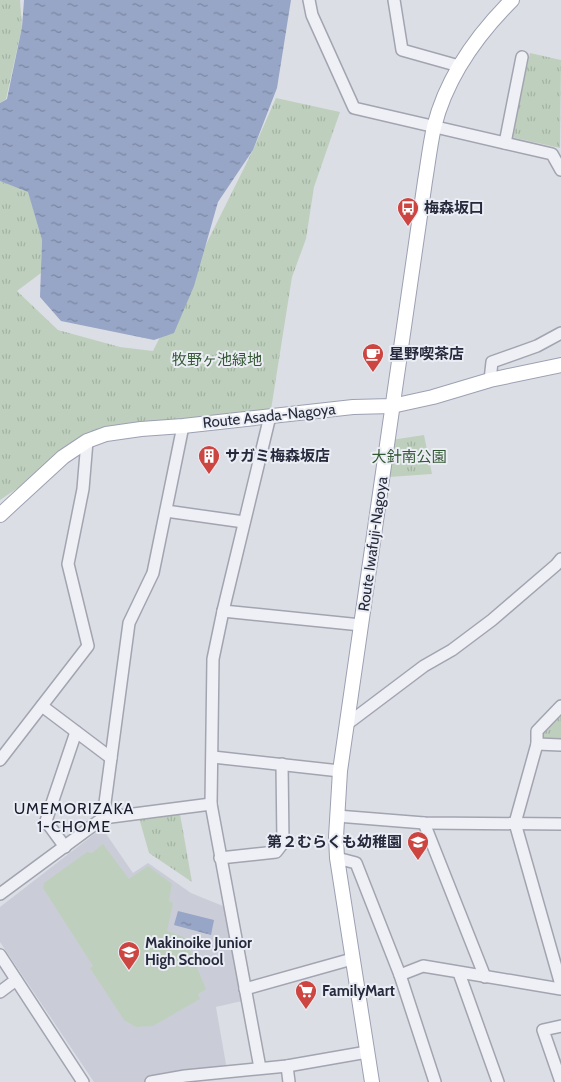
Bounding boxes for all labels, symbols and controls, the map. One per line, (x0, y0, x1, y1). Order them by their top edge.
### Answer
bus stop icon: 梅森坂口 (396, 196, 420, 227)
place label: 梅森坂口 (424, 199, 484, 217)
cafe icon: 星野喫茶店 (361, 342, 385, 373)
place label: 星野喫茶店 (389, 345, 464, 363)
park label: 牧野ヶ池緑地 (172, 351, 262, 369)
street label: Route Asada-Nagoya (202, 400, 337, 432)
building icon: サガミ梅森坂店 (197, 444, 221, 475)
place label: サガミ梅森坂店 (225, 447, 330, 465)
park label: 大針南公園 (371, 448, 447, 466)
street label: Route Iwafuji-Nagoya (355, 475, 391, 613)
district label: UMEMORIZAKA 1-CHOME (14, 799, 134, 836)
school or university icon: 第２むらくも幼稚園 (406, 830, 430, 861)
place label: 第２むらくも幼稚園 (267, 833, 402, 851)
place label: Makinoike Junior High School (145, 934, 252, 969)
school or university icon: Makinoike Junior High School (117, 940, 141, 971)
supermarket icon: FamilyMart (294, 979, 318, 1010)
place label: FamilyMart (322, 982, 395, 1000)

